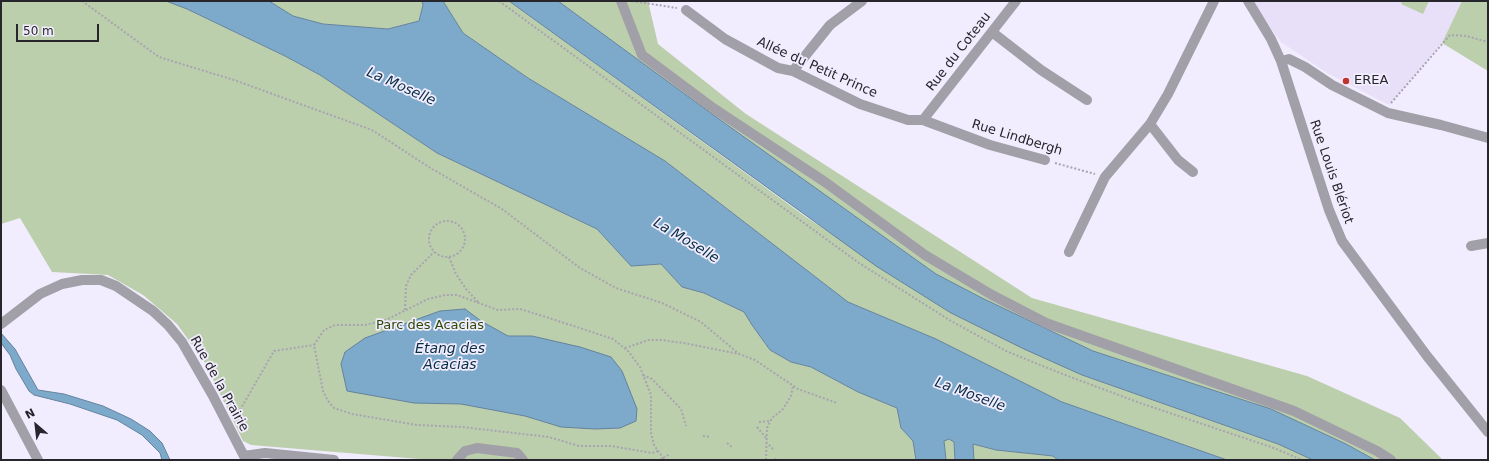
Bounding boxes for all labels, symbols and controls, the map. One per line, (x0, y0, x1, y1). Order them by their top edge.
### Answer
street label: Rue du Coteau (923, 9, 995, 95)
scale bar (18, 16, 101, 42)
text: 50 m (23, 24, 54, 38)
street label: Allée du Petit Prince (754, 34, 880, 102)
water label: La Moselle (364, 64, 438, 110)
place label: EREA (1354, 73, 1388, 89)
marker: EREA (1341, 76, 1351, 86)
street label: Rue Lindbergh (970, 117, 1064, 159)
street label: Rue Louis Blériot (1306, 118, 1356, 226)
water label: La Moselle (650, 215, 722, 267)
park label: Parc des Acacias (376, 318, 484, 334)
street label: Rue de la Prairie (186, 334, 252, 434)
water label: Étang des Acacias (415, 341, 485, 374)
water label: La Moselle (932, 374, 1008, 416)
north arrow (16, 405, 56, 445)
text: N (23, 406, 37, 422)

